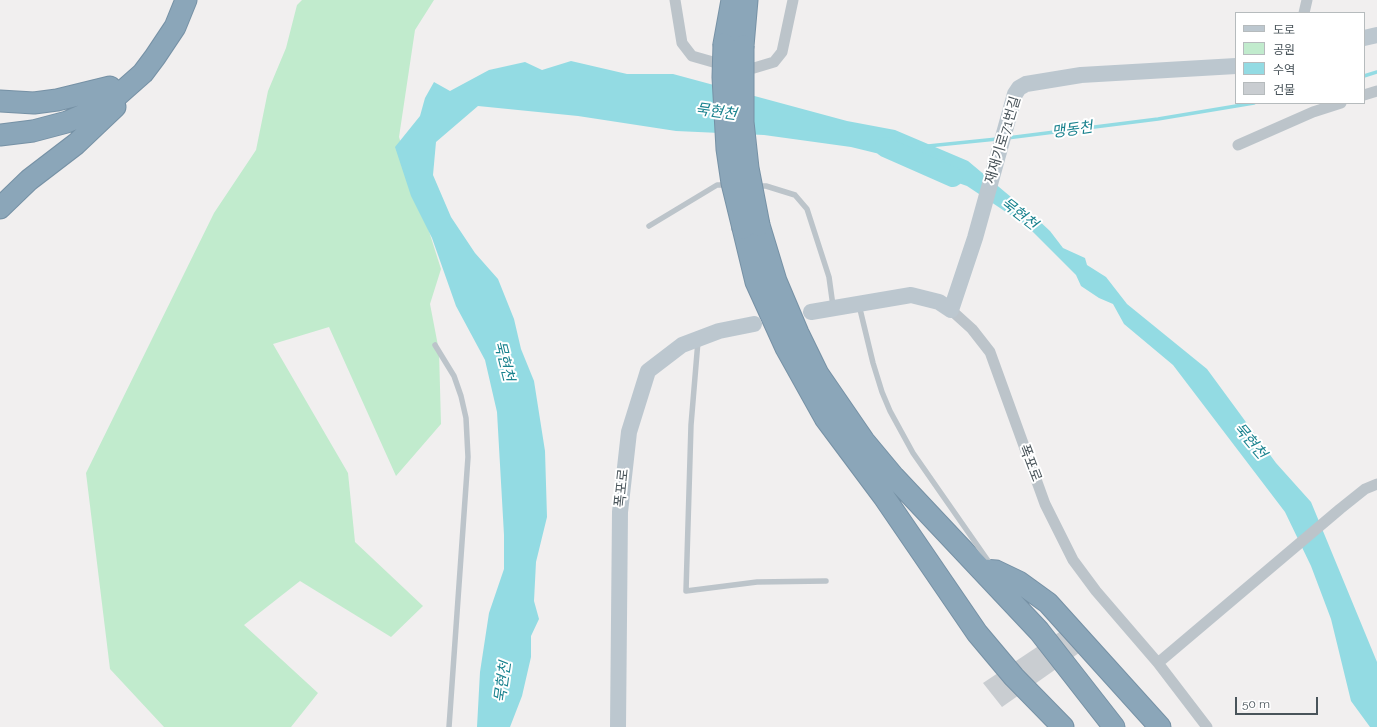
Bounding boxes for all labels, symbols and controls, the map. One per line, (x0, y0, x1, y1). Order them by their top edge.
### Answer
legend (1235, 12, 1365, 104)
text: 도로 (1273, 23, 1295, 37)
text: 공원 (1273, 43, 1295, 57)
text: 수역 (1273, 63, 1295, 77)
text: 건물 (1273, 83, 1295, 97)
street label: 재재기로71번길 (982, 94, 1024, 186)
water label: 묵현천 (694, 100, 738, 124)
water label: 맹동천 (1050, 118, 1094, 142)
water label: 묵현천 (997, 194, 1041, 234)
water label: 묵현천 (490, 339, 518, 383)
water label: 묵현천 (1230, 419, 1270, 463)
street label: 폭포로 (1015, 442, 1045, 484)
street label: 폭포로 (612, 468, 632, 508)
water label: 묵현천 (491, 660, 515, 704)
scale bar (1237, 689, 1320, 715)
text: 50 m (1242, 697, 1270, 711)

